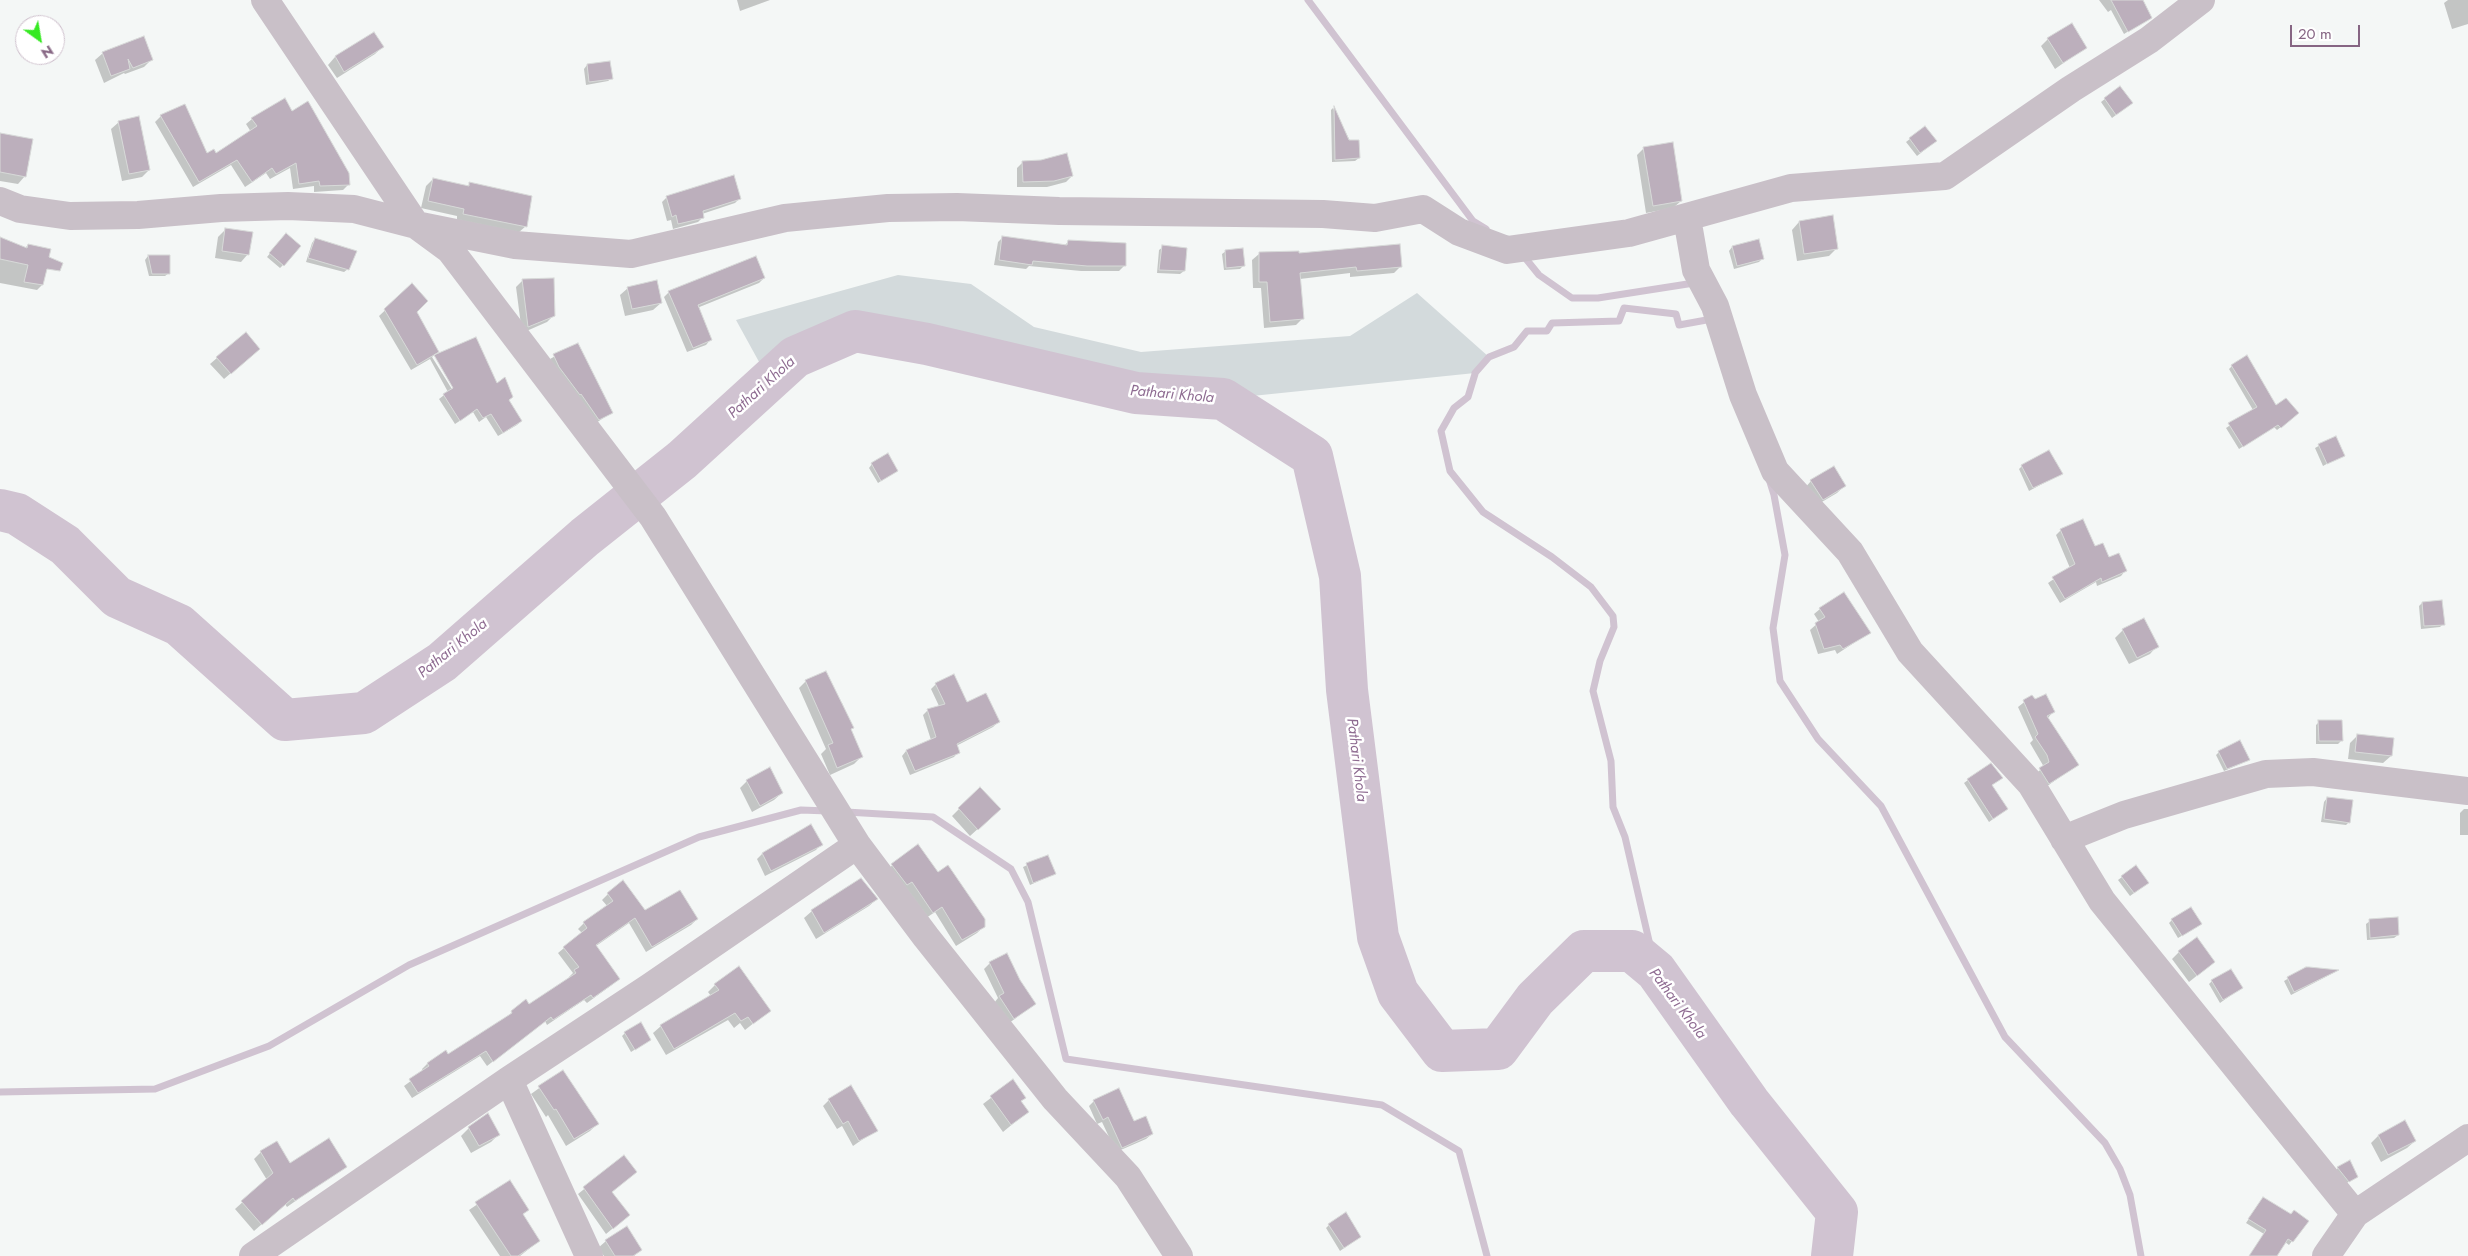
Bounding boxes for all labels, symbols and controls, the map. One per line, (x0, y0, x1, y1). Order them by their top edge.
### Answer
north arrow (15, 15, 65, 65)
scale bar (2293, 15, 2363, 47)
text: 20 m (2298, 23, 2332, 45)
text: N (37, 40, 57, 63)
water label: Pathari Khola (725, 353, 799, 423)
water label: Pathari Khola (1129, 382, 1215, 408)
water label: Pathari Khola (415, 616, 491, 682)
water label: Pathari Khola (1342, 717, 1370, 803)
water label: Pathari Khola (1645, 965, 1709, 1043)

